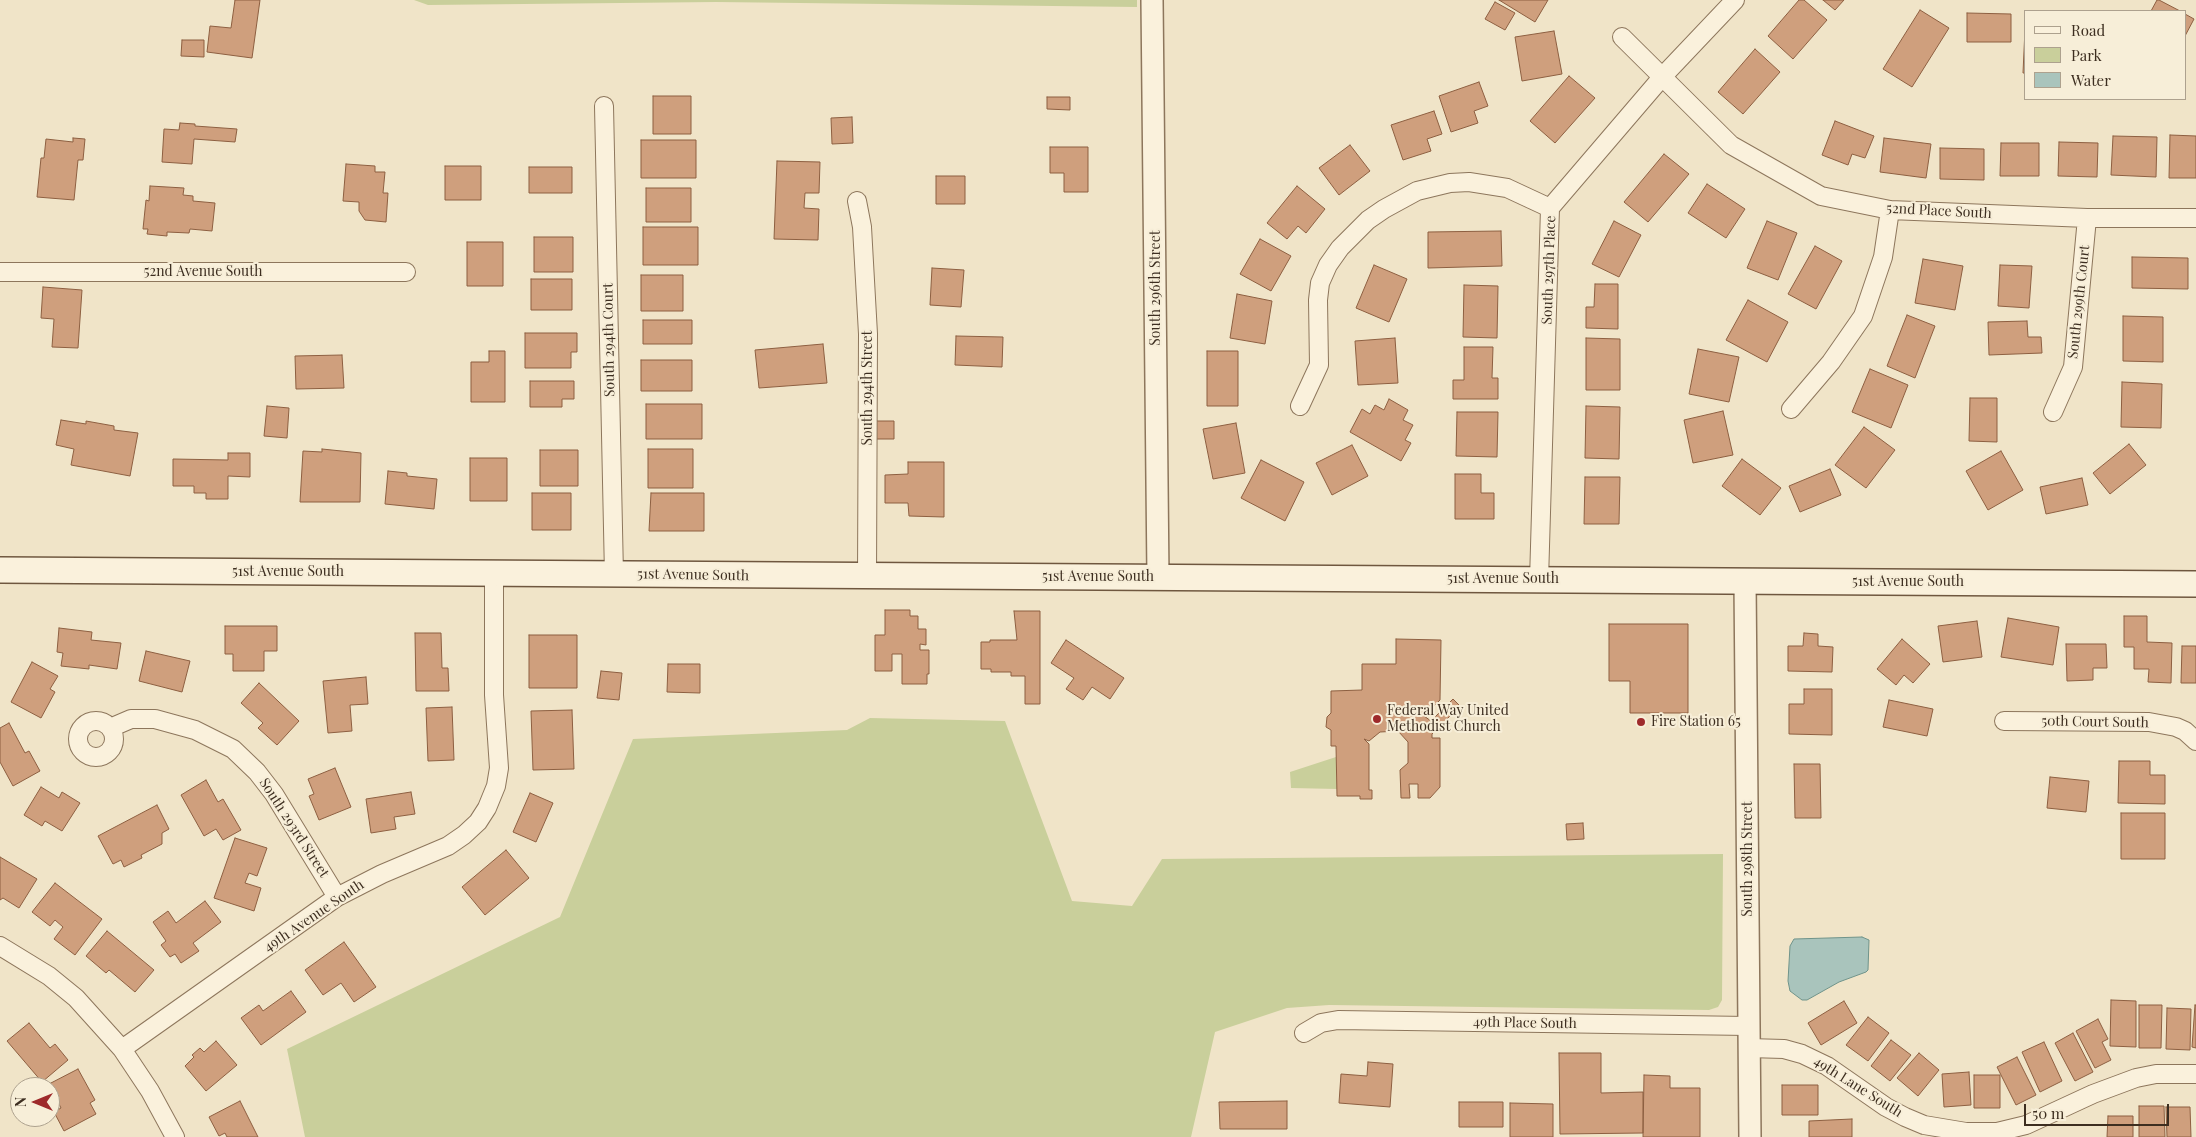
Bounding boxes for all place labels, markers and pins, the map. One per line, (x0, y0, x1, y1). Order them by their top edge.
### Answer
place label: Federal Way United Methodist Church (1387, 703, 1509, 736)
marker: Federal Way United Methodist Church (1371, 713, 1383, 725)
place label: Fire Station 65 (1651, 714, 1741, 730)
marker: Fire Station 65 (1635, 716, 1647, 728)

